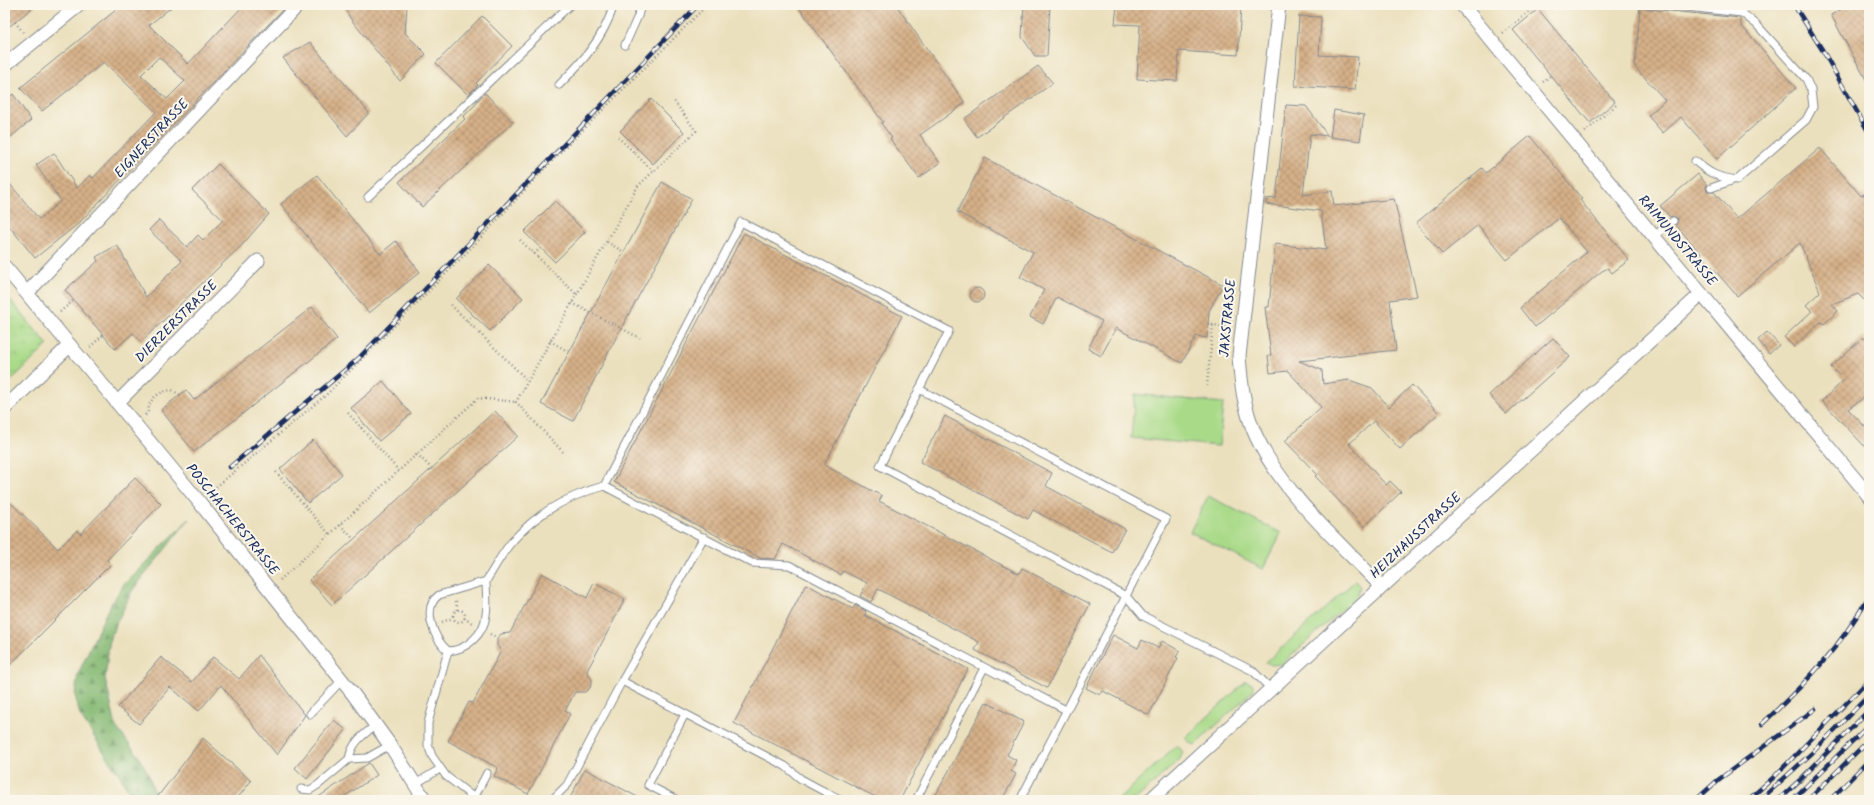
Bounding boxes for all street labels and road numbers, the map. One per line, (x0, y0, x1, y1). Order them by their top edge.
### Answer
street label: EIGNERSTRASSE (109, 93, 195, 183)
street label: RAIMUNDSTRASSE (1632, 190, 1723, 292)
street label: DIERZERSTRASSE (130, 275, 224, 368)
street label: JAXSTRASSE (1214, 277, 1242, 358)
street label: POSCHACHERSTRASSE (180, 459, 285, 581)
street label: HEIZHAUSSTRASSE (1365, 487, 1467, 584)

